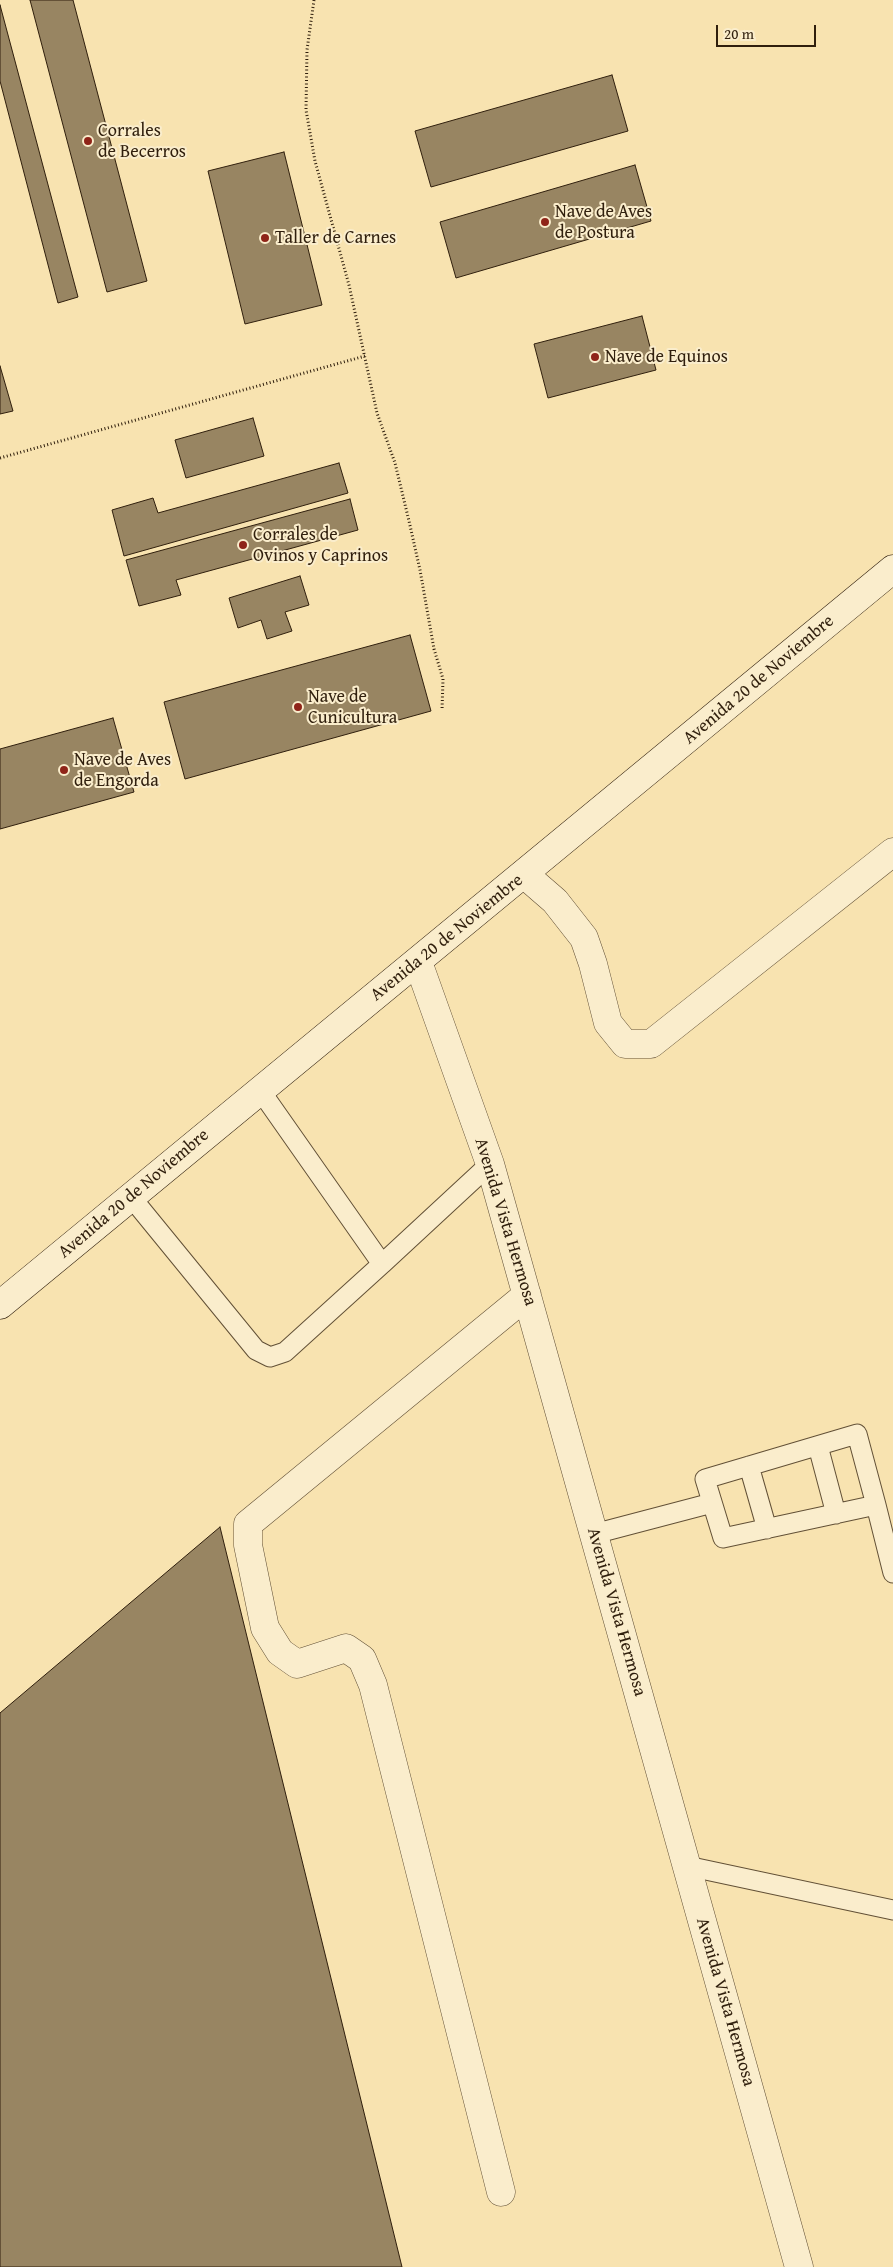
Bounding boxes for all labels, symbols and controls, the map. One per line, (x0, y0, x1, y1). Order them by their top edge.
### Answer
scale bar (718, 15, 818, 47)
text: 20 m (724, 23, 754, 44)
place label: Corrales de Becerros (98, 120, 186, 162)
marker: Corrales de Becerros (82, 135, 94, 147)
place label: Nave de Aves de Postura (555, 201, 652, 243)
marker: Nave de Aves de Postura (539, 216, 551, 228)
place label: Taller de Carnes (275, 227, 396, 249)
marker: Taller de Carnes (259, 232, 271, 244)
place label: Nave de Equinos (605, 346, 728, 368)
marker: Nave de Equinos (589, 351, 601, 363)
place label: Corrales de Ovinos y Caprinos (253, 524, 388, 566)
marker: Corrales de Ovinos y Caprinos (237, 539, 249, 551)
street label: Avenida 20 de Noviembre (679, 611, 839, 749)
place label: Nave de Cunicultura (308, 686, 397, 729)
marker: Nave de Cunicultura (292, 701, 304, 713)
place label: Nave de Aves de Engorda (74, 749, 171, 792)
marker: Nave de Aves de Engorda (58, 764, 70, 776)
street label: Avenida 20 de Noviembre (366, 870, 528, 1006)
street label: Avenida 20 de Noviembre (54, 1125, 214, 1263)
street label: Avenida Vista Hermosa (469, 1135, 541, 1309)
street label: Avenida Vista Hermosa (582, 1525, 650, 1699)
street label: Avenida Vista Hermosa (691, 1915, 759, 2089)

